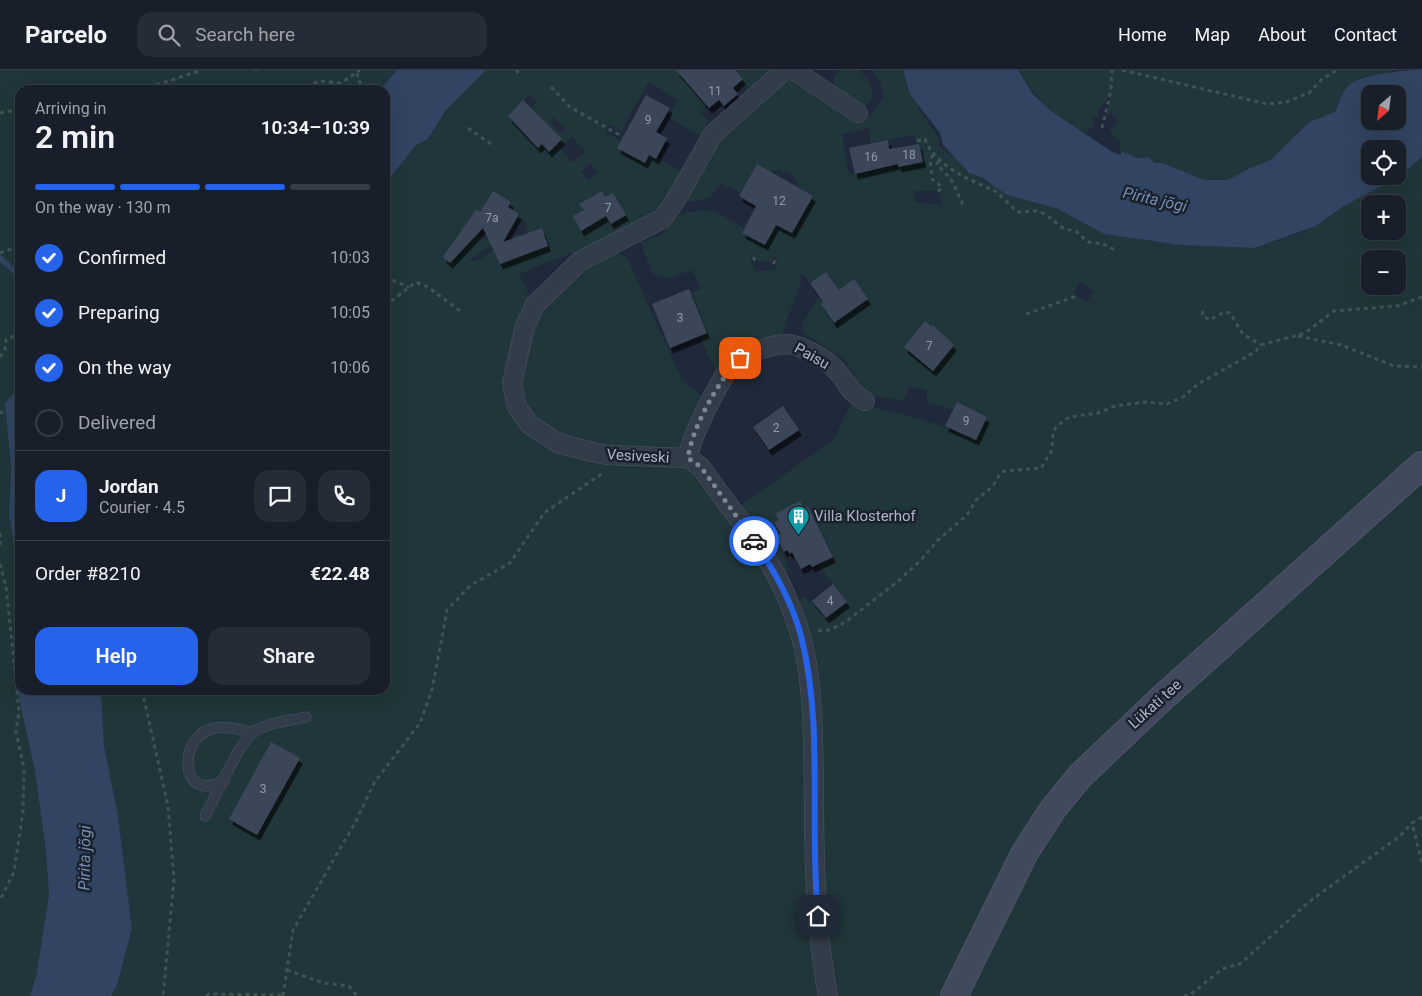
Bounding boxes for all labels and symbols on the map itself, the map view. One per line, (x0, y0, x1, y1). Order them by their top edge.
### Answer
house number: 11 (708, 84, 722, 98)
north arrow (1361, 85, 1406, 130)
house number: 9 (645, 113, 651, 127)
house number: 18 (902, 148, 916, 162)
house number: 16 (864, 150, 878, 164)
water label: Pirita jõgi (1121, 183, 1189, 216)
house number: 12 (772, 194, 786, 208)
house number: 7 (605, 201, 612, 215)
house number: 7a (485, 211, 499, 225)
house number: 3 (677, 311, 683, 325)
pin (719, 337, 761, 379)
street label: Paisu (791, 339, 833, 373)
house number: 7 (926, 339, 933, 353)
house number: 9 (963, 414, 969, 428)
house number: 2 (773, 421, 780, 435)
street label: Vesiveski (606, 445, 670, 467)
building icon: Villa Klosterhof (786, 504, 810, 535)
place label: Villa Klosterhof (814, 507, 916, 525)
courier (729, 516, 779, 566)
house number: 4 (827, 594, 834, 608)
street label: Lükati tee (1125, 676, 1185, 732)
house number: 3 (260, 782, 266, 796)
water label: Pirita jõgi (74, 825, 95, 891)
pin (797, 895, 839, 937)

